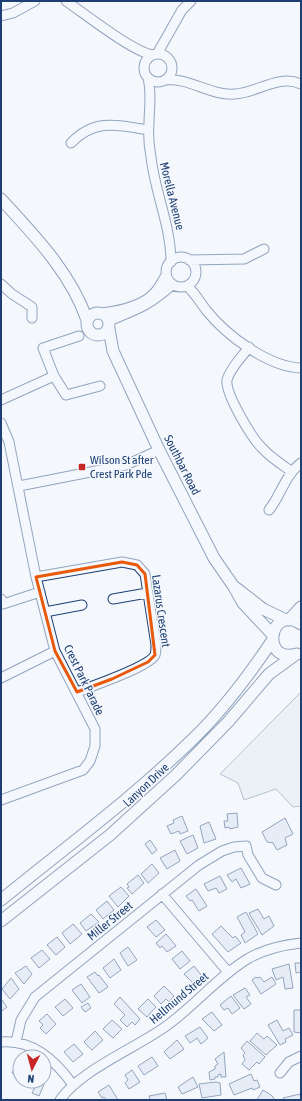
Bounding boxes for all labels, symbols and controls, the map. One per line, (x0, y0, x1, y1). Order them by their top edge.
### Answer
street label: Morella Avenue (157, 161, 187, 231)
street label: Southbar Road (161, 433, 203, 497)
place label: Wilson St after Crest Park Pde (90, 453, 154, 481)
marker: Wilson St after Crest Park Pde (77, 462, 87, 472)
street label: Lazarus Crescent (149, 574, 173, 649)
street label: Crest Park Parade (61, 642, 107, 718)
street label: Lanyon Drive (120, 760, 172, 810)
street label: Miller Street (85, 898, 136, 943)
street label: Hellmund Street (147, 969, 212, 1027)
north arrow (12, 1049, 52, 1089)
text: N (27, 1073, 35, 1085)

